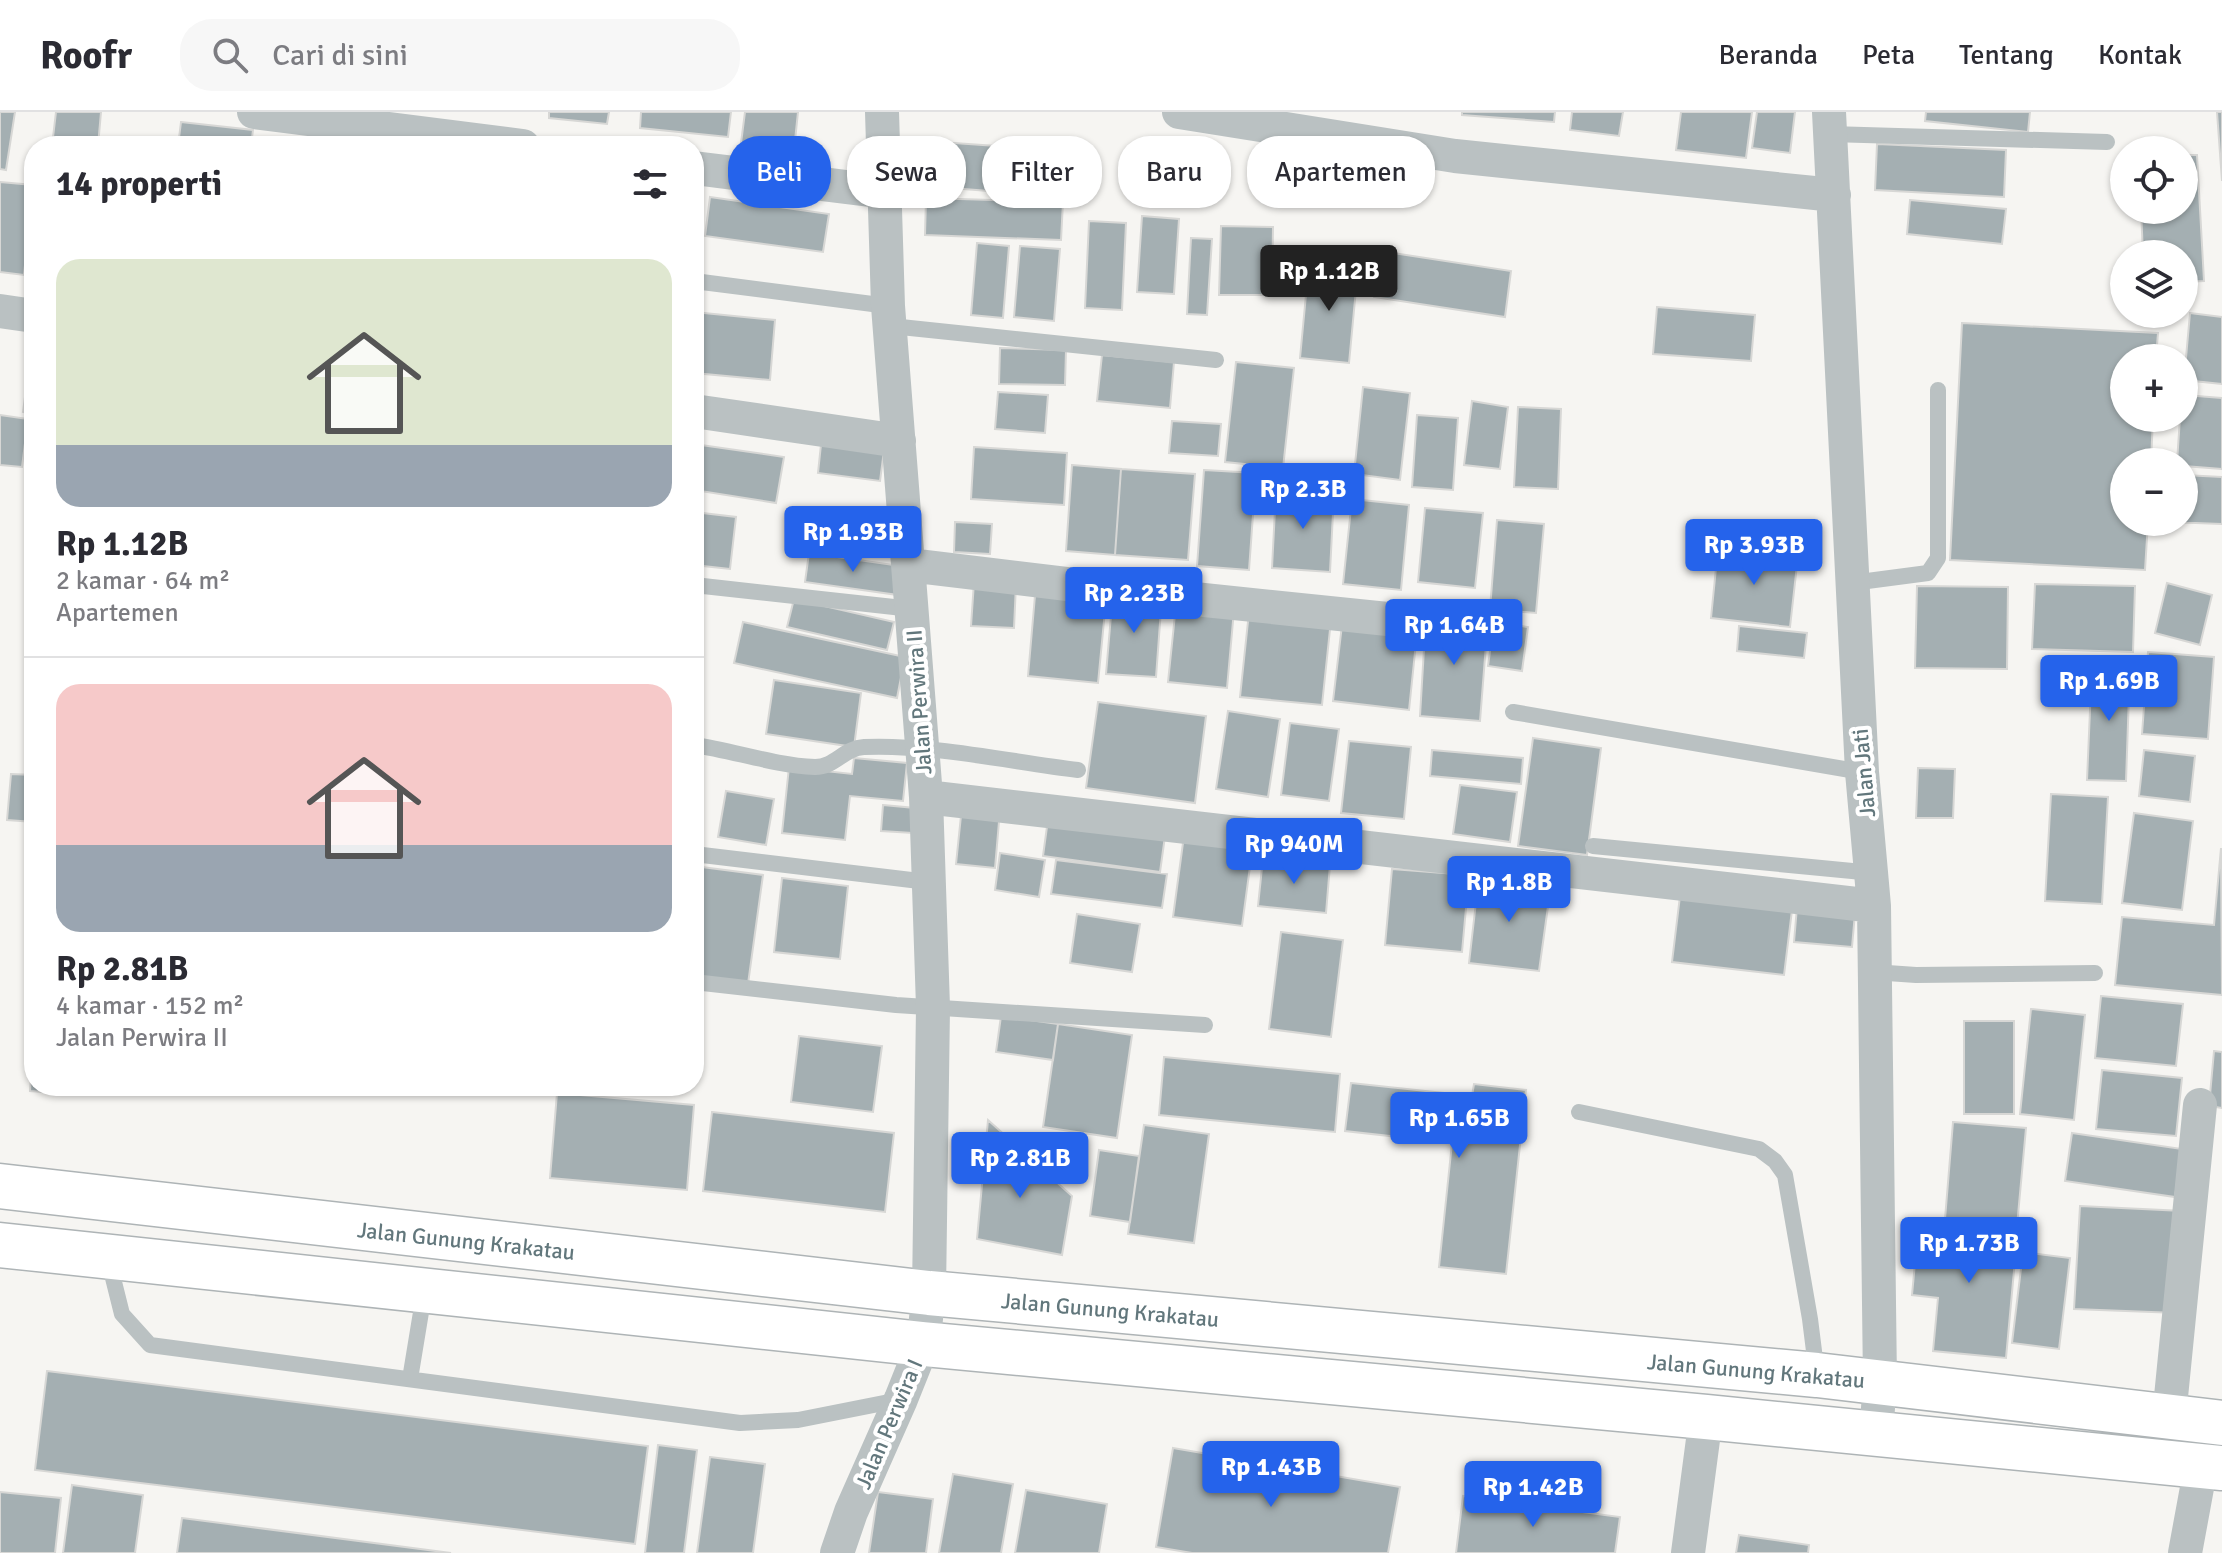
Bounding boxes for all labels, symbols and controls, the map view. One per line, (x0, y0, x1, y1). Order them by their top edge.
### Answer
search box (180, 19, 740, 91)
text: Roofr (40, 32, 132, 79)
icon: search (208, 33, 252, 77)
text: Cari di sini (272, 37, 408, 74)
text: Beranda (1718, 38, 1818, 72)
text: Peta (1862, 38, 1915, 72)
text: Tentang (1959, 38, 2054, 72)
text: Kontak (2098, 38, 2182, 72)
chip: Beli (728, 136, 831, 208)
chip: Sewa (847, 136, 966, 208)
chip: Filter (982, 136, 1102, 208)
chip: Baru (1118, 136, 1231, 208)
chip: Apartemen (1247, 136, 1435, 208)
map controls (2110, 136, 2198, 536)
button: locate (2110, 136, 2198, 224)
icon: filters (628, 162, 672, 206)
text: 14 properti (56, 163, 222, 205)
button: layers (2110, 240, 2198, 328)
pin: Rp 1.12B (1246, 245, 1412, 313)
text: Rp 1.12B (1278, 255, 1380, 287)
icon: home (292, 311, 436, 455)
button: + (2110, 344, 2198, 432)
button: − (2110, 448, 2198, 536)
pin: Rp 2.3B (1229, 463, 1377, 531)
text: Rp 2.3B (1259, 473, 1347, 505)
pin: Rp 1.93B (770, 506, 936, 574)
text: Rp 1.93B (802, 516, 904, 548)
pin: Rp 3.93B (1671, 519, 1837, 587)
text: Rp 1.12B (56, 523, 188, 565)
text: Rp 3.93B (1703, 529, 1805, 561)
text: 2 kamar · 64 m² (56, 565, 230, 597)
pin: Rp 2.23B (1051, 567, 1217, 635)
text: Rp 2.23B (1083, 577, 1185, 609)
text: Apartemen (56, 597, 179, 629)
pin: Rp 1.64B (1371, 599, 1537, 667)
text: Rp 1.64B (1403, 609, 1505, 641)
street label: Jalan Perwira II (900, 629, 938, 775)
pin: Rp 1.69B (2026, 655, 2192, 723)
text: Rp 1.69B (2058, 665, 2160, 697)
street label: Jalan Jati (1847, 728, 1881, 818)
icon: home (292, 736, 436, 880)
pin: Rp 940M (1220, 818, 1368, 886)
text: Rp 940M (1244, 828, 1344, 860)
pin: Rp 1.8B (1435, 856, 1583, 924)
text: Rp 1.8B (1465, 866, 1553, 898)
text: Rp 2.81B (56, 948, 188, 990)
text: 4 kamar · 152 m² (56, 990, 244, 1022)
text: Jalan Perwira II (56, 1022, 228, 1054)
pin: Rp 1.65B (1376, 1092, 1542, 1160)
text: Rp 1.65B (1408, 1102, 1510, 1134)
pin: Rp 2.81B (937, 1132, 1103, 1200)
text: Rp 2.81B (969, 1142, 1071, 1174)
street label: Jalan Gunung Krakatau (356, 1216, 576, 1266)
pin: Rp 1.73B (1886, 1217, 2052, 1285)
text: Rp 1.73B (1918, 1227, 2020, 1259)
street label: Jalan Gunung Krakatau (1000, 1287, 1220, 1333)
street label: Jalan Gunung Krakatau (1646, 1348, 1866, 1394)
street label: Jalan Perwira I (849, 1355, 929, 1493)
pin: Rp 1.43B (1188, 1441, 1354, 1509)
text: Rp 1.43B (1220, 1451, 1322, 1483)
pin: Rp 1.42B (1450, 1461, 1616, 1529)
text: Rp 1.42B (1482, 1471, 1584, 1503)

